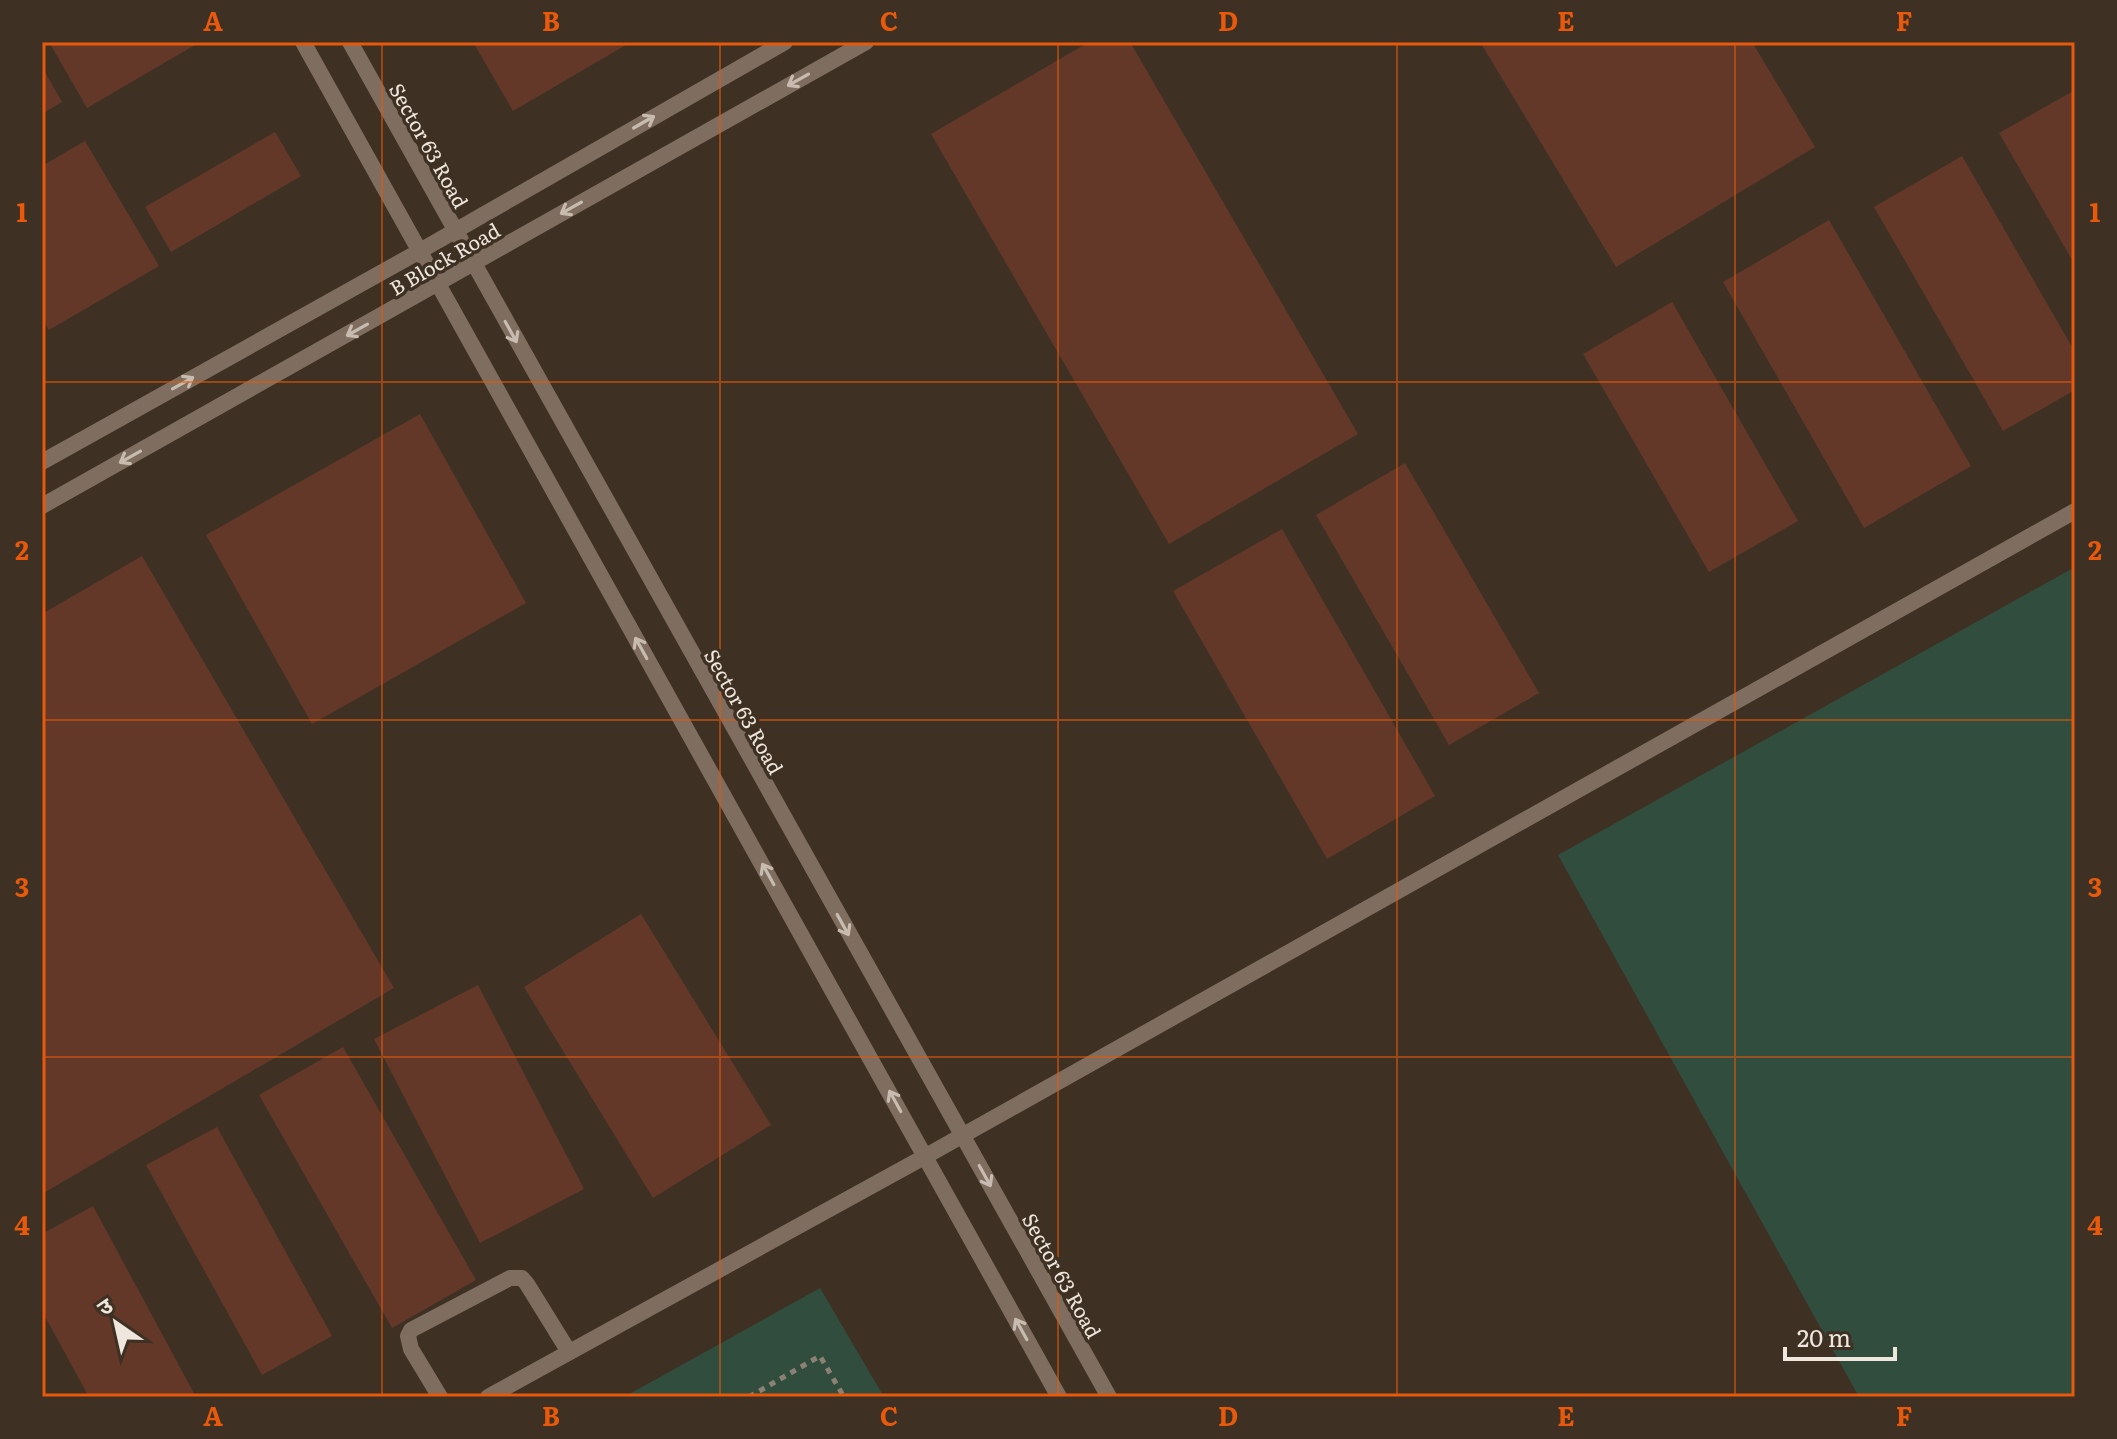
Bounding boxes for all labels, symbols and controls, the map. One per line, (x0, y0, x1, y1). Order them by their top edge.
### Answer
text: A (203, 0, 223, 39)
text: B (542, 0, 560, 39)
text: C (880, 0, 898, 39)
text: D (1218, 0, 1238, 39)
text: E (1557, 0, 1575, 39)
text: F (1896, 0, 1912, 39)
one-way arrow (786, 73, 810, 89)
street label: Sector 63 Road (383, 77, 477, 213)
one-way arrow (632, 114, 655, 130)
text: 1 (17, 191, 28, 230)
text: 1 (2090, 191, 2101, 230)
one-way arrow (560, 200, 583, 216)
street label: B Block Road (383, 214, 505, 302)
one-way arrow (503, 320, 519, 343)
one-way arrow (346, 322, 369, 338)
one-way arrow (171, 375, 195, 390)
one-way arrow (119, 449, 142, 465)
text: 2 (15, 529, 29, 568)
text: 2 (2088, 529, 2102, 568)
one-way arrow (633, 636, 649, 660)
street label: Sector 63 Road (698, 643, 792, 779)
one-way arrow (760, 863, 776, 887)
text: 3 (15, 866, 29, 905)
text: 3 (2088, 866, 2102, 905)
one-way arrow (836, 913, 851, 937)
one-way arrow (887, 1090, 903, 1114)
one-way arrow (977, 1164, 993, 1187)
text: 4 (14, 1204, 30, 1243)
text: 4 (2087, 1204, 2103, 1243)
street label: Sector 63 Road (1016, 1207, 1110, 1343)
north arrow (76, 1283, 156, 1363)
text: उ (89, 1287, 119, 1322)
scale bar (1785, 1311, 1895, 1361)
one-way arrow (1013, 1317, 1029, 1341)
text: 20 m (1797, 1319, 1851, 1354)
text: A (203, 1395, 223, 1434)
text: B (542, 1395, 560, 1434)
text: C (880, 1395, 898, 1434)
text: D (1218, 1395, 1238, 1434)
text: E (1557, 1395, 1575, 1434)
text: F (1896, 1395, 1912, 1434)

